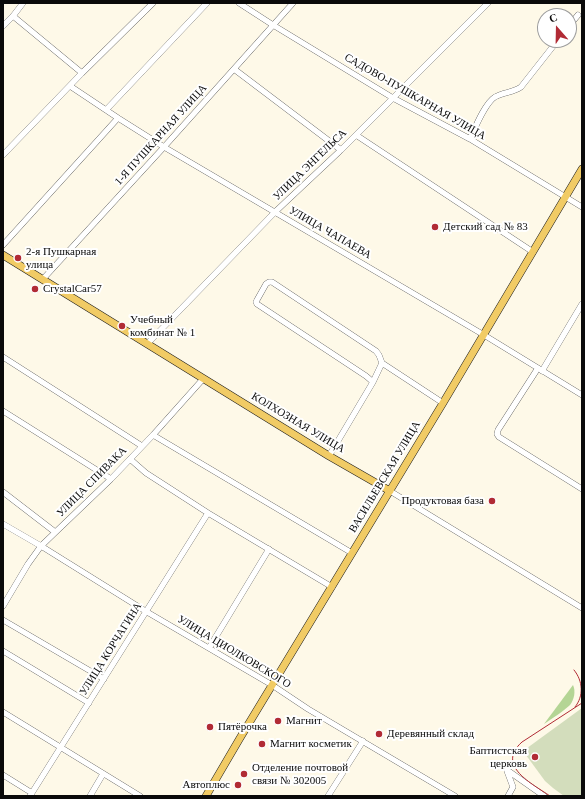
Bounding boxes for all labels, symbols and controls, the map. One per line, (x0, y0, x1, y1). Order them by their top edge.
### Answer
north arrow (537, 8, 577, 48)
text: С (547, 11, 559, 25)
street label: САДОВО-ПУШКАРНАЯ УЛИЦА (342, 51, 488, 143)
street label: 1-Я ПУШКАРНАЯ УЛИЦА (112, 82, 210, 188)
street label: УЛИЦА ЭНГЕЛЬСА (271, 127, 349, 203)
street label: УЛИЦА ЧАПАЕВА (286, 204, 374, 262)
place label: Детский сад № 83 (443, 220, 528, 234)
marker: Детский сад № 83 (430, 222, 440, 232)
place label: 2-я Пушкарная улица (26, 245, 96, 271)
marker: 2-я Пушкарная улица (13, 253, 23, 263)
place label: CrystalCar57 (43, 282, 102, 296)
marker: CrystalCar57 (30, 284, 40, 294)
place label: Учебный комбинат № 1 (130, 313, 195, 339)
marker: Учебный комбинат № 1 (117, 321, 127, 331)
street label: КОЛХОЗНАЯ УЛИЦА (249, 390, 347, 456)
street label: ВАСИЛЬЕВСКАЯ УЛИЦА (346, 419, 424, 535)
street label: УЛИЦА СПИВАКА (54, 444, 130, 520)
place label: Продуктовая база (401, 494, 484, 508)
marker: Продуктовая база (487, 496, 497, 506)
street label: УЛИЦА КОРЧАГИНА (77, 600, 145, 698)
street label: УЛИЦА ЦИОЛКОВСКОГО (175, 613, 293, 691)
place label: Магнит (286, 714, 322, 728)
marker: Магнит (273, 716, 283, 726)
place label: Пятёрочка (218, 720, 267, 734)
marker: Пятёрочка (205, 722, 215, 732)
place label: Деревянный склад (387, 727, 474, 741)
marker: Деревянный склад (374, 729, 384, 739)
place label: Магнит косметик (270, 737, 352, 751)
marker: Магнит косметик (257, 739, 267, 749)
place label: Баптистская церковь (470, 744, 527, 770)
marker: Баптистская церковь (530, 752, 540, 762)
place label: Отделение почтовой связи № 302005 (252, 761, 348, 787)
marker: Отделение почтовой связи № 302005 (239, 769, 249, 779)
place label: Автоплюс (182, 778, 230, 792)
marker: Автоплюс (233, 780, 243, 790)

